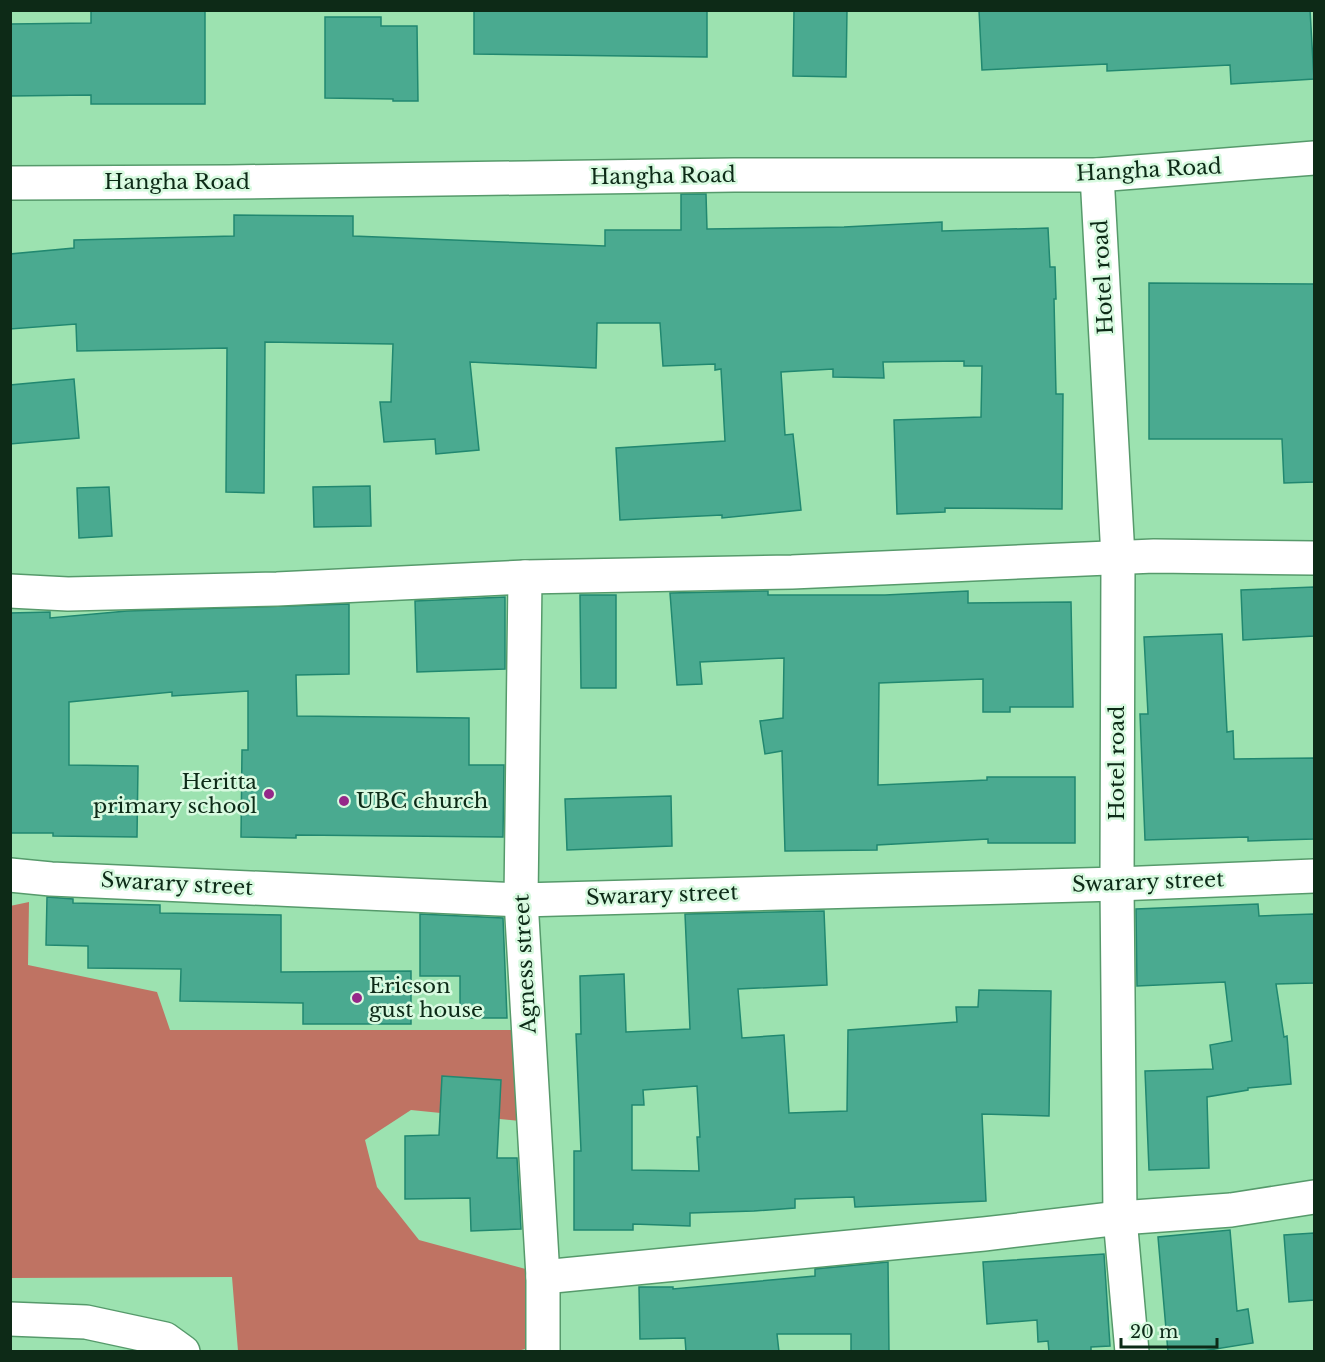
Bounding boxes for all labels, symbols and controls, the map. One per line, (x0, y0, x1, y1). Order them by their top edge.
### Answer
street label: Hangha Road (1075, 153, 1223, 187)
street label: Hangha Road (590, 162, 736, 190)
street label: Hangha Road (104, 169, 250, 195)
street label: Hotel road (1087, 219, 1119, 335)
street label: Hotel road (1104, 706, 1130, 820)
place label: Heritta primary school (93, 769, 257, 819)
marker: Heritta primary school (262, 787, 276, 801)
place label: UBC church (356, 788, 488, 814)
marker: UBC church (337, 794, 351, 808)
street label: Swarary street (1071, 866, 1225, 898)
street label: Swarary street (100, 867, 254, 901)
street label: Swarary street (585, 879, 739, 911)
street label: Agness street (508, 894, 542, 1035)
place label: Ericson gust house (369, 973, 483, 1023)
marker: Ericson gust house (350, 991, 364, 1005)
scale bar (1121, 1311, 1217, 1349)
text: 20 m (1130, 1321, 1178, 1343)

